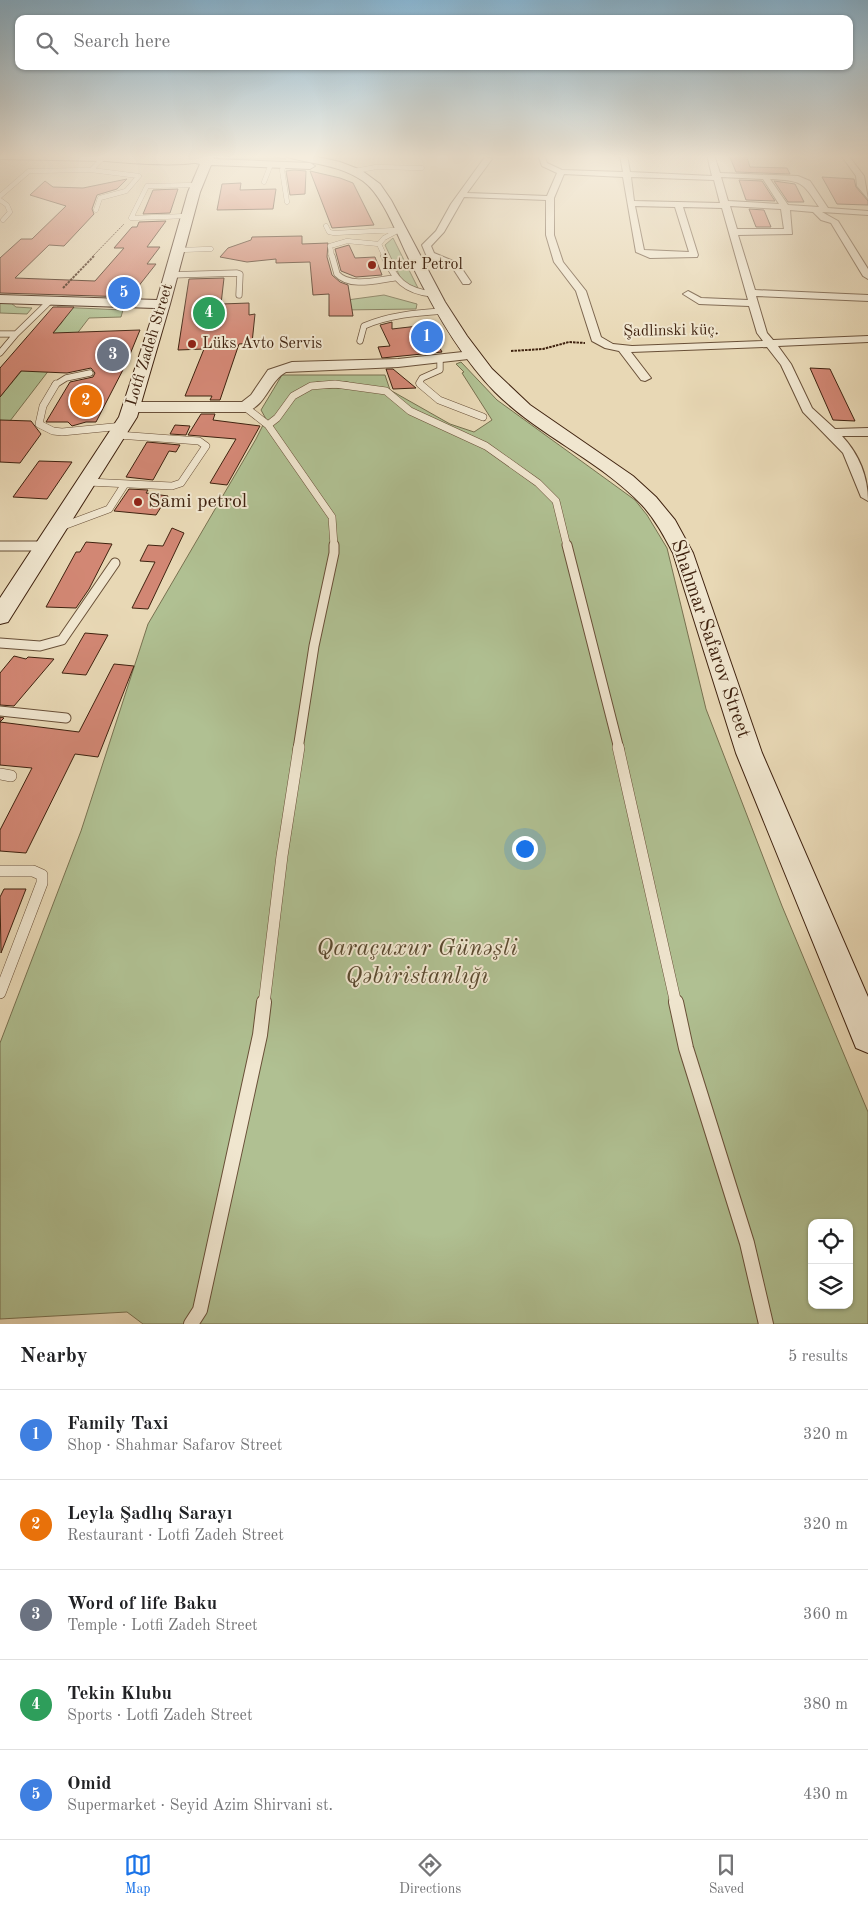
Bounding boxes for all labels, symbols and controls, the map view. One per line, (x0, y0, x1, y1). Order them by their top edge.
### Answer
search box (15, 15, 853, 70)
icon: search (33, 29, 61, 57)
text: Search here (73, 33, 170, 52)
place label: İnter Petrol (382, 253, 463, 273)
marker: İnter Petrol (366, 259, 378, 271)
pin: 5 (108, 274, 140, 312)
street label: Lotfi Zadeh Street (124, 282, 176, 408)
pin: 4 (193, 294, 225, 332)
pin: 1 (411, 318, 443, 356)
street label: Şadlinski küç. (623, 322, 719, 340)
pin: 3 (97, 336, 129, 374)
place label: Lüks Avto Servis (202, 336, 322, 352)
marker: Lüks Avto Servis (186, 338, 198, 350)
pin: 2 (70, 382, 102, 420)
place label: Sami petrol (148, 492, 247, 512)
marker: Sami petrol (132, 496, 144, 508)
street label: Shahmar Safarov Street (667, 537, 753, 741)
your location (512, 836, 538, 862)
park label: Qaraçuxur Günəşli Qəbiristanlığı (316, 937, 518, 989)
map controls (808, 1219, 853, 1309)
button: locate (808, 1219, 853, 1264)
button: layers (808, 1264, 853, 1309)
text: Nearby (20, 1346, 88, 1367)
text: 5 results (788, 1349, 848, 1365)
text: Family Taxi (67, 1415, 169, 1434)
text: 1 (31, 1427, 41, 1443)
text: 320 m (803, 1427, 848, 1443)
text: Shop · Shahmar Safarov Street (67, 1438, 282, 1454)
text: Leyla Şadlıq Sarayı (67, 1505, 232, 1524)
text: 2 (31, 1517, 41, 1533)
text: 320 m (803, 1517, 848, 1533)
text: Restaurant · Lotfi Zadeh Street (67, 1528, 284, 1544)
text: Word of life Baku (67, 1595, 217, 1614)
text: 3 (31, 1607, 41, 1623)
text: 360 m (803, 1607, 848, 1623)
text: Temple · Lotfi Zadeh Street (67, 1618, 258, 1634)
text: Tekin Klubu (67, 1685, 172, 1704)
text: 4 (31, 1697, 41, 1713)
text: 380 m (803, 1697, 848, 1713)
text: Sports · Lotfi Zadeh Street (67, 1708, 253, 1724)
text: Omid (67, 1775, 112, 1794)
text: 5 (31, 1787, 41, 1803)
text: 430 m (803, 1787, 848, 1803)
text: Supermarket · Seyid Azim Shirvani st. (67, 1798, 333, 1814)
tab: Map (124, 1851, 152, 1898)
tab: Directions (399, 1851, 461, 1898)
tab: Saved (709, 1851, 744, 1898)

